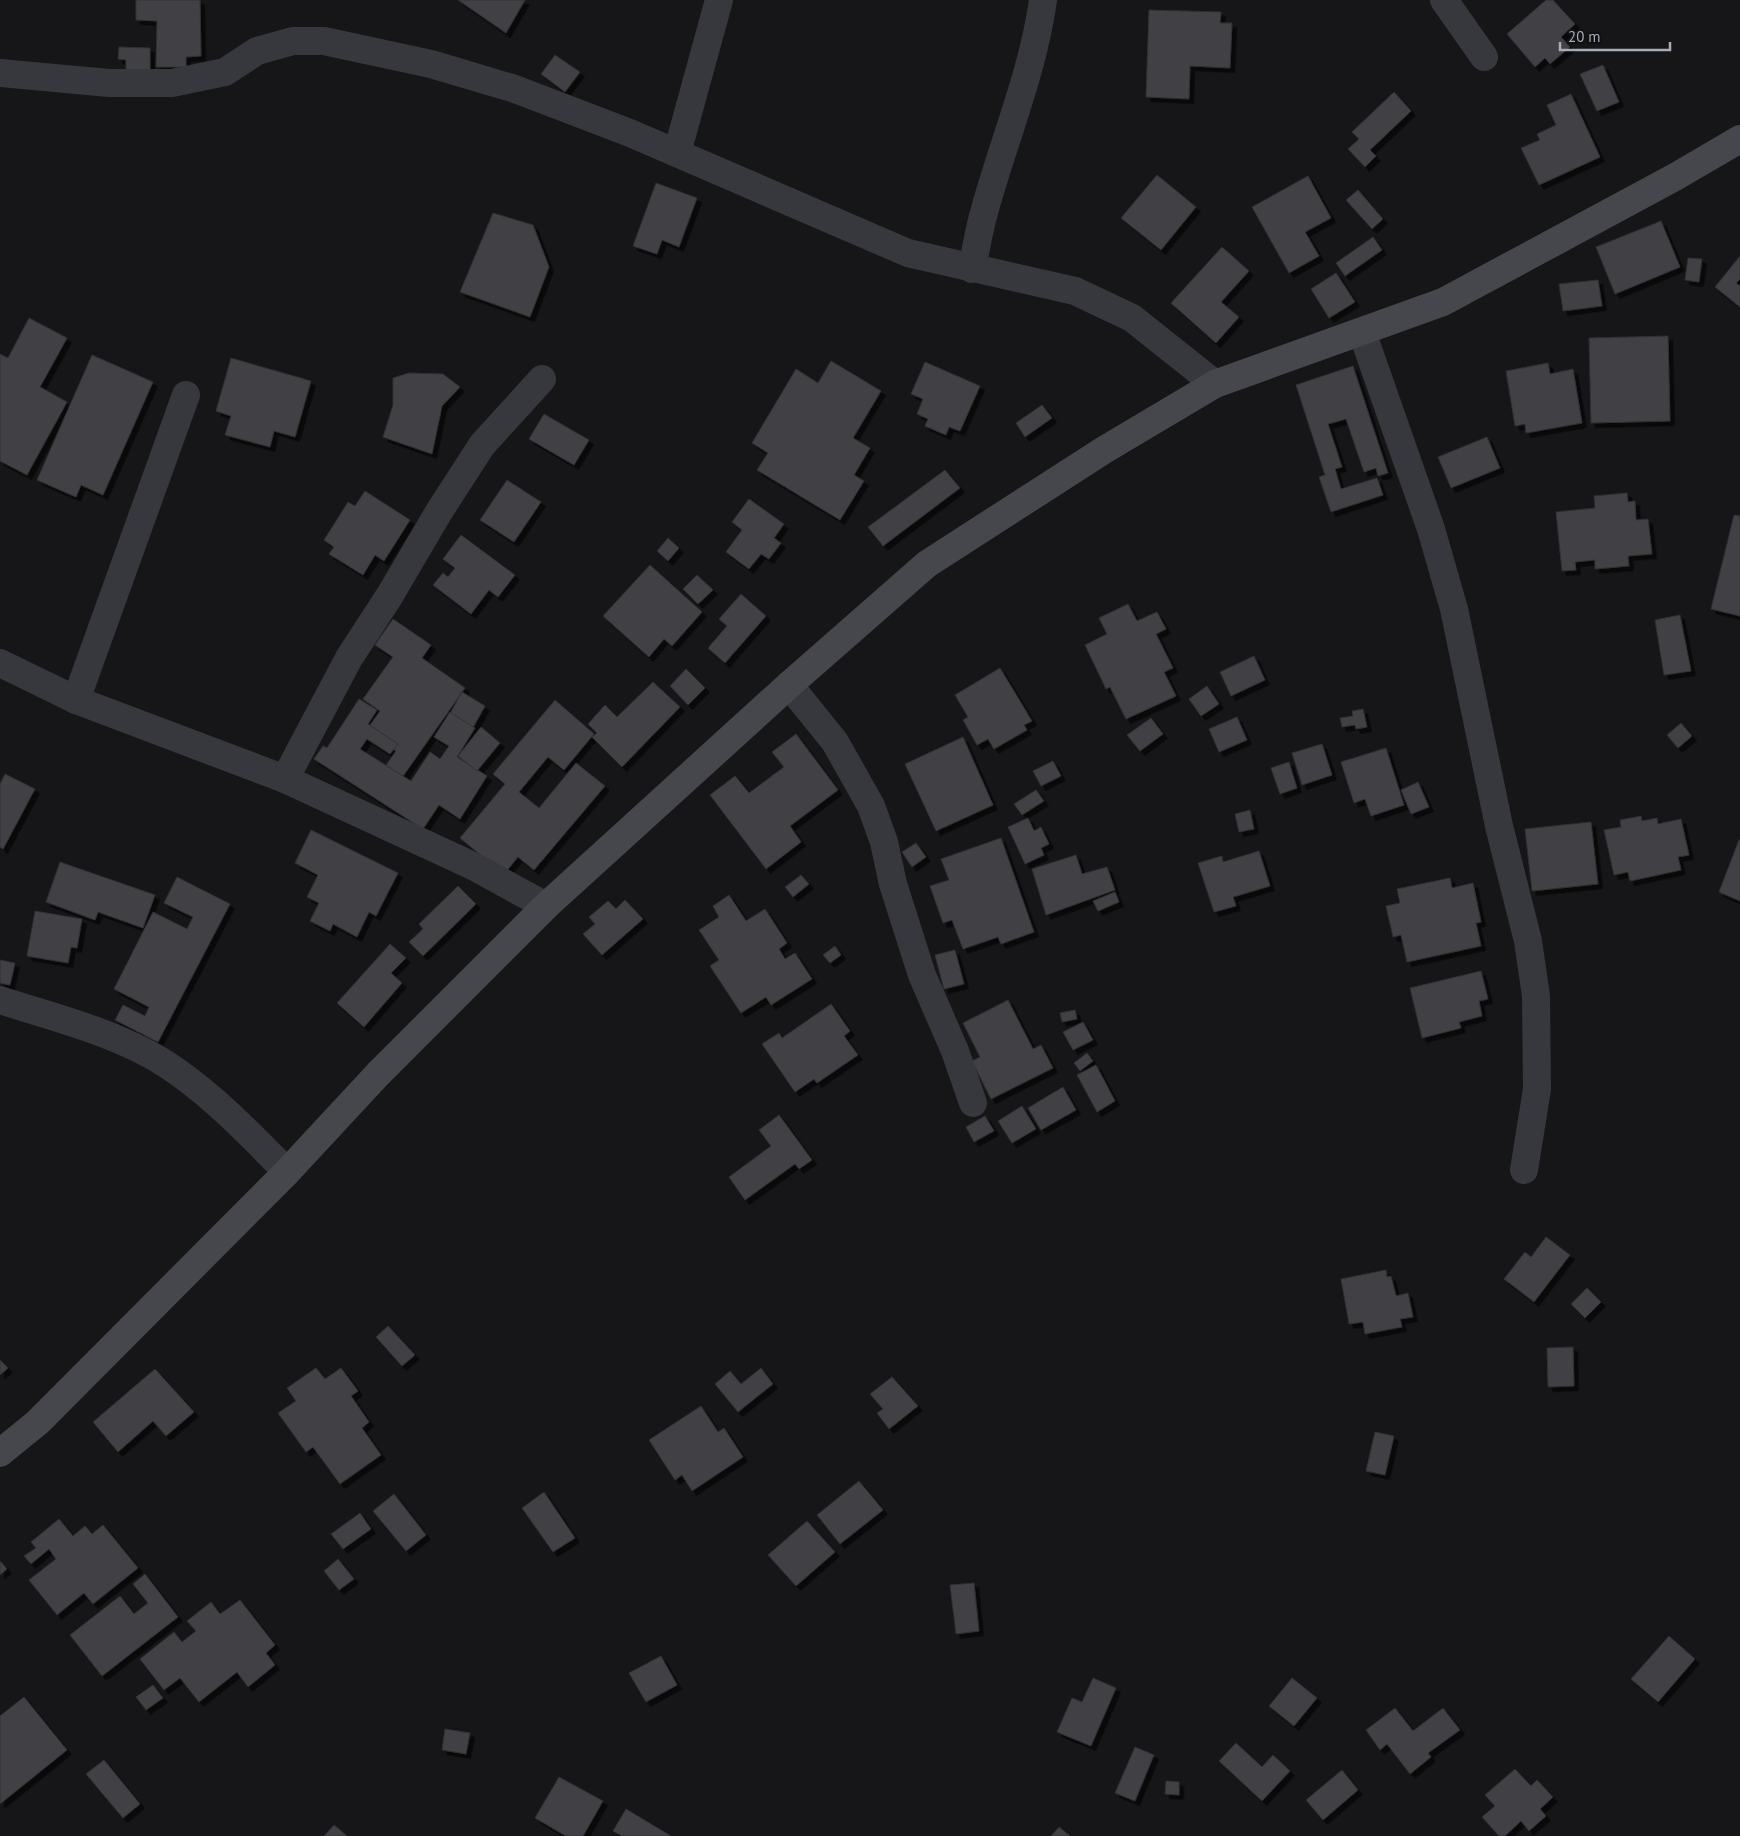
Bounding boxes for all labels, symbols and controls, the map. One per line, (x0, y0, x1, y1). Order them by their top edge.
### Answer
scale bar (1560, 20, 1670, 52)
text: 20 m (1568, 27, 1601, 46)

